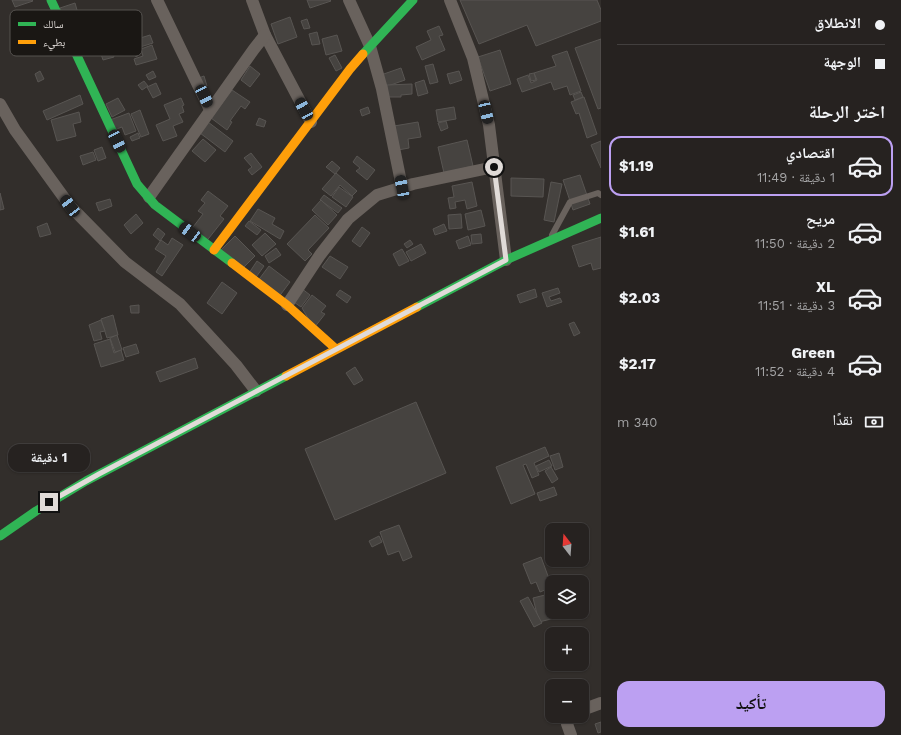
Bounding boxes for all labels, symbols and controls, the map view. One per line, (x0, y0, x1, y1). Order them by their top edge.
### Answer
legend (10, 10, 142, 56)
text: الانطلاق (815, 14, 861, 32)
text: سالك (43, 18, 63, 31)
text: بطيء (43, 36, 65, 51)
text: الوجهة (823, 53, 861, 71)
car (193, 83, 215, 109)
car (293, 96, 315, 122)
car (477, 99, 495, 125)
text: اختر الرحلة (809, 101, 885, 122)
car (106, 128, 128, 154)
text: اقتصادي (786, 144, 835, 162)
icon: car (847, 148, 883, 184)
text: $1.19 (619, 157, 654, 175)
route start (485, 158, 503, 176)
text: 1 دقيقة · 11:49 (757, 170, 835, 185)
car (394, 174, 410, 200)
car (58, 193, 82, 219)
text: مريح (806, 210, 835, 228)
icon: car (847, 214, 883, 250)
car (177, 220, 203, 244)
text: $1.61 (619, 223, 655, 241)
text: 2 دقيقة · 11:50 (755, 236, 835, 251)
text: XL (816, 278, 835, 296)
icon: car (847, 280, 883, 316)
text: $2.03 (619, 289, 660, 307)
text: 3 دقيقة · 11:51 (758, 298, 835, 313)
text: Green (791, 344, 835, 362)
icon: car (847, 346, 883, 382)
text: $2.17 (619, 355, 656, 373)
text: 4 دقيقة · 11:52 (755, 364, 835, 379)
text: نقدًا (832, 411, 853, 429)
icon: cash (863, 411, 885, 433)
text: 340 m (617, 415, 657, 430)
callout: 1 دقيقة (8, 444, 90, 472)
text: 1 دقيقة (31, 450, 67, 465)
route end (40, 493, 58, 511)
north arrow (545, 523, 589, 567)
map controls (545, 523, 589, 723)
button: layers (545, 575, 589, 619)
button: + (545, 627, 589, 671)
button: − (545, 679, 589, 723)
button: تأكيد (617, 681, 885, 727)

